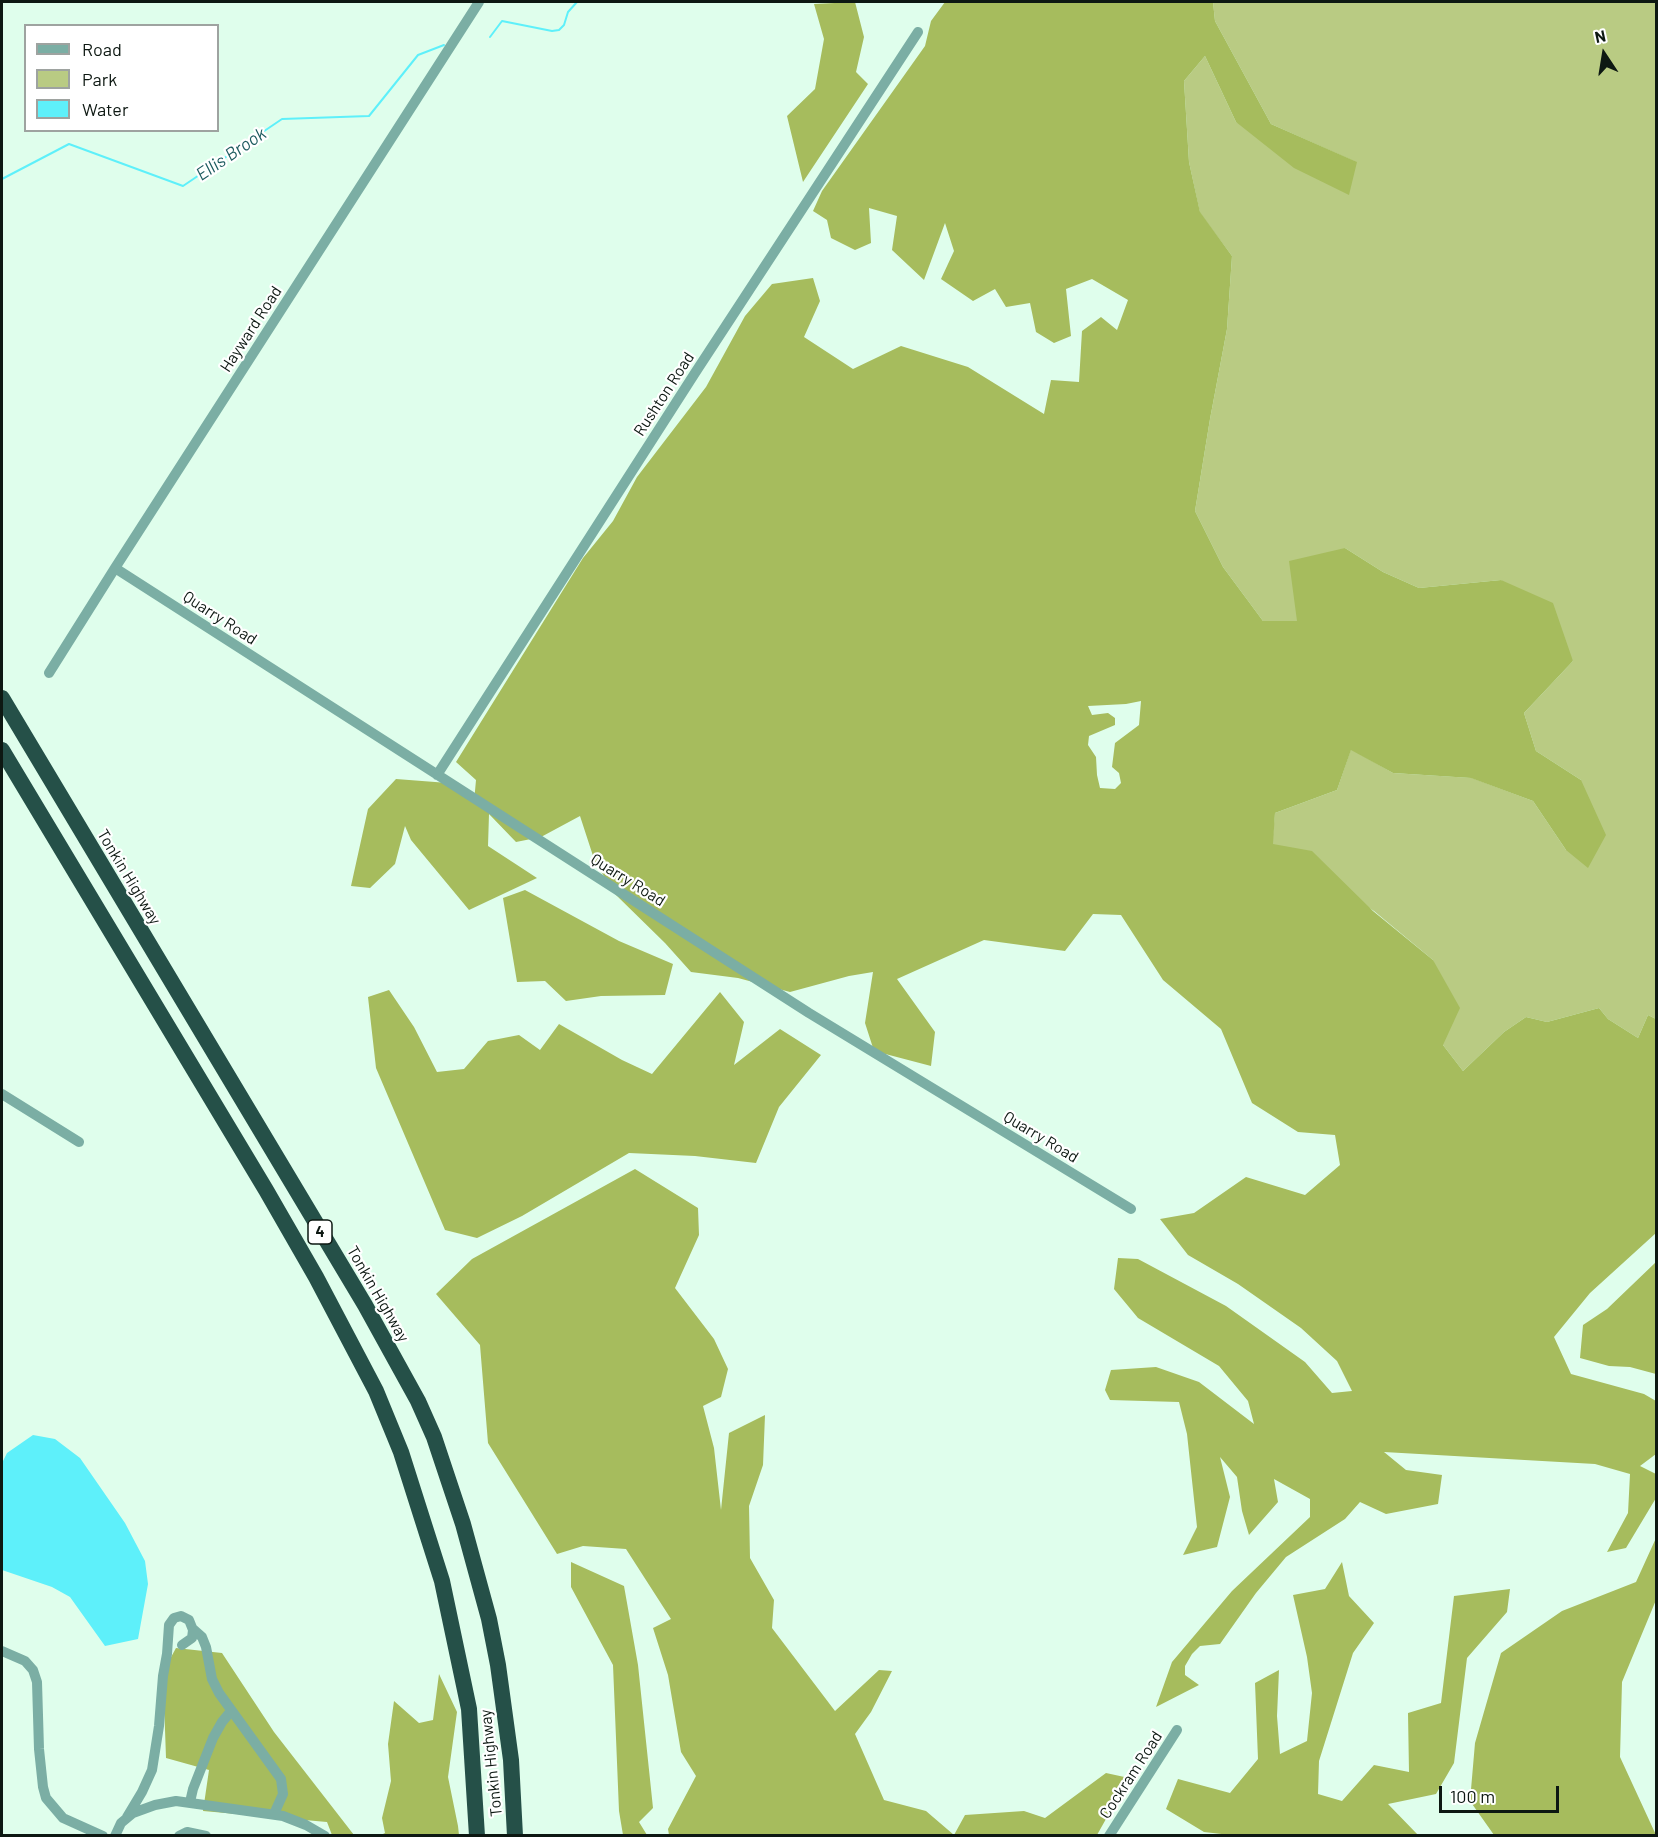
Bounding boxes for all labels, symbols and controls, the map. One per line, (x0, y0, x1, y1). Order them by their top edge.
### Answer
legend (24, 24, 219, 132)
north arrow (1574, 24, 1634, 84)
text: N (1593, 26, 1607, 46)
text: Road (82, 38, 122, 60)
text: Park (82, 68, 117, 90)
text: Water (82, 98, 129, 120)
water label: Ellis Brook (192, 123, 270, 185)
street label: Hayward Road (216, 282, 286, 376)
street label: Rushton Road (630, 348, 698, 440)
street label: Quarry Road (180, 587, 260, 649)
street label: Tonkin Highway (93, 826, 165, 928)
street label: Quarry Road (587, 850, 669, 910)
street label: Quarry Road (1000, 1107, 1082, 1167)
road number: 4 (308, 1220, 332, 1244)
street label: Tonkin Highway (343, 1243, 413, 1345)
street label: Tonkin Highway (476, 1708, 506, 1818)
street label: Cockram Road (1096, 1728, 1166, 1822)
scale bar (1442, 1774, 1562, 1812)
text: 100 m (1450, 1785, 1495, 1807)

